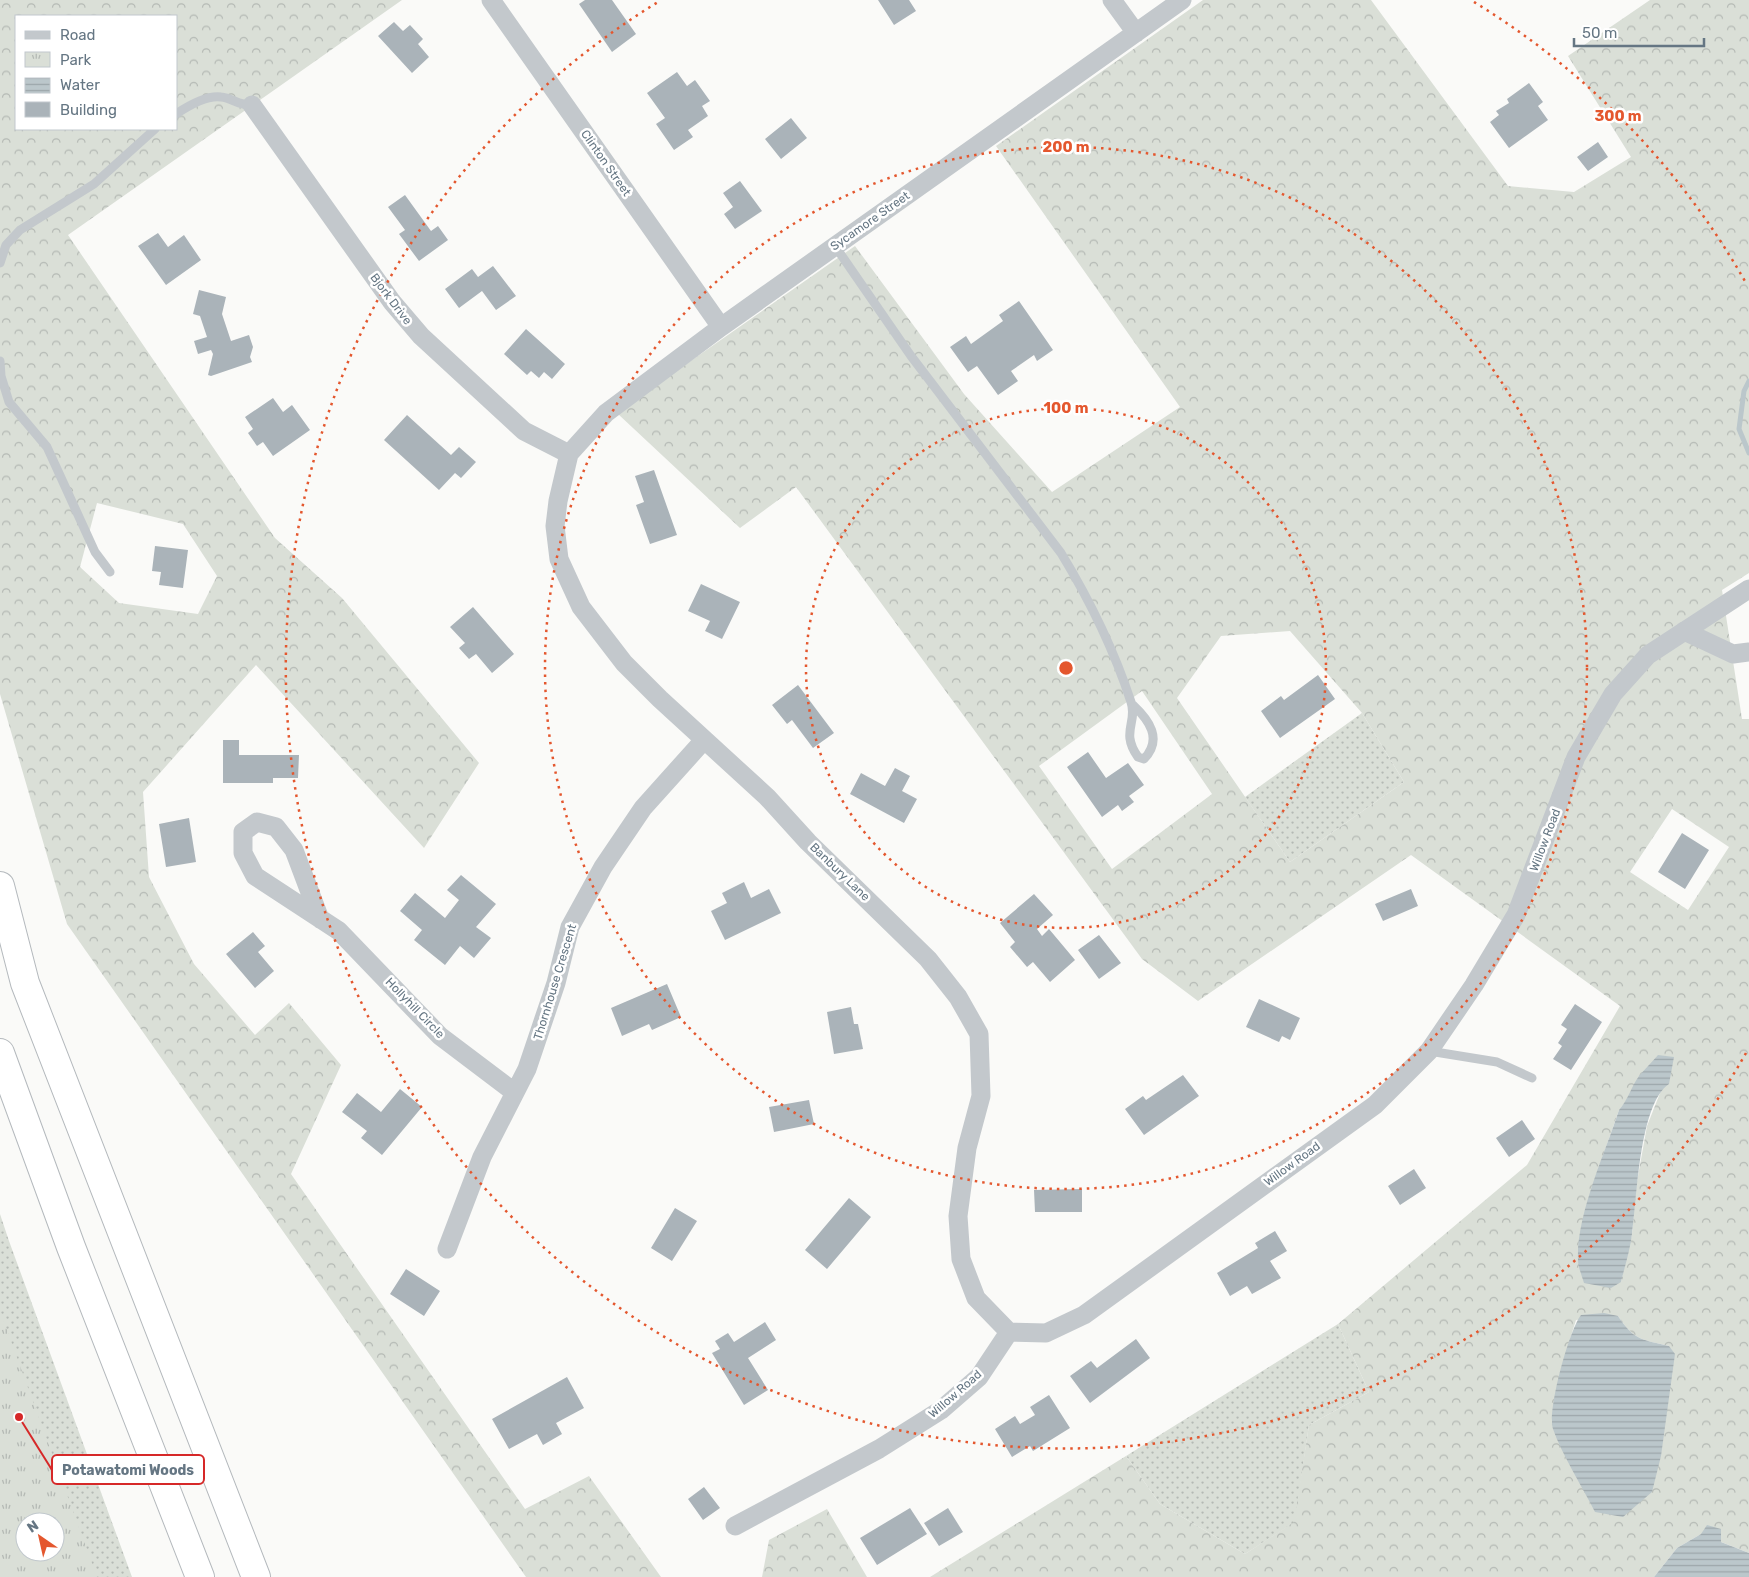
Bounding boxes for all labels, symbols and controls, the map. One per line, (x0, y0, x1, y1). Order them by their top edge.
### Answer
legend (15, 15, 178, 130)
scale bar (1574, 15, 1704, 47)
text: 50 m (1582, 24, 1617, 42)
text: Road (60, 26, 96, 44)
text: Park (60, 51, 91, 69)
text: Water (60, 76, 100, 94)
text: Building (60, 101, 117, 119)
text: 300 m (1594, 107, 1642, 125)
street label: Clinton Street (578, 127, 634, 199)
text: 200 m (1042, 138, 1090, 156)
street label: Sycamore Street (828, 188, 913, 254)
street label: Bjork Drive (367, 271, 415, 328)
text: 100 m (1044, 399, 1088, 417)
centre of rings (1057, 659, 1075, 677)
street label: Willow Road (1527, 807, 1563, 873)
street label: Banbury Lane (807, 840, 873, 904)
street label: Thornhouse Crescent (531, 922, 579, 1042)
street label: Hollyhill Circle (383, 975, 447, 1041)
street label: Willow Road (1261, 1139, 1323, 1189)
street label: Willow Road (926, 1367, 984, 1421)
callout: Potawatomi Woods (52, 1455, 204, 1484)
text: Potawatomi Woods (62, 1462, 194, 1479)
north arrow (15, 1512, 65, 1562)
text: N (24, 1517, 42, 1537)

